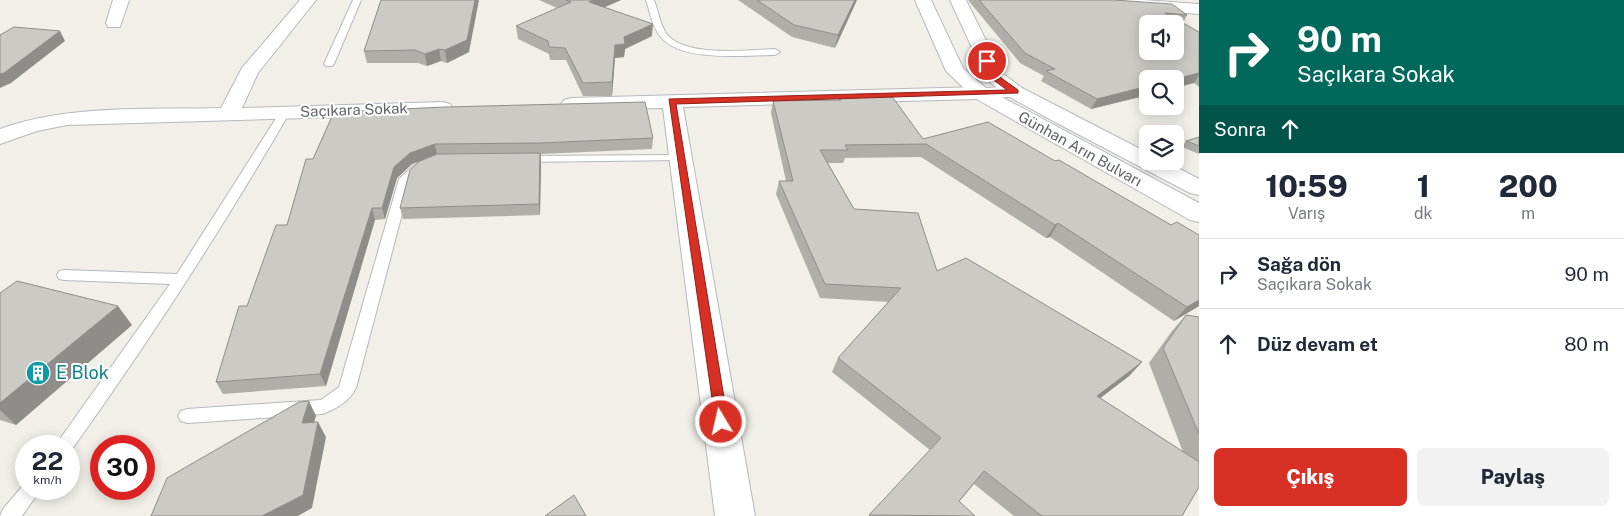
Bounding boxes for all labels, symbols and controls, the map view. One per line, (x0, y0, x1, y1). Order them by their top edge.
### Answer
map controls (1139, 15, 1184, 170)
button: sound (1139, 15, 1184, 60)
text: 90 m (1297, 19, 1382, 60)
icon: right (1214, 20, 1279, 85)
pin (966, 40, 1008, 82)
icon: arrive (973, 47, 1001, 75)
text: Saçıkara Sokak (1297, 61, 1455, 87)
button: search (1139, 70, 1184, 115)
street label: Saçıkara Sokak (300, 99, 408, 120)
street label: Günhan Arın Bulvarı (1016, 108, 1145, 190)
icon: ahead (1276, 115, 1304, 143)
text: Sonra (1214, 118, 1266, 140)
button: layers (1139, 125, 1184, 170)
text: 10:59 (1265, 168, 1348, 204)
text: 1 (1417, 168, 1430, 204)
text: 200 (1499, 168, 1558, 204)
text: Varış (1288, 204, 1325, 223)
text: dk (1414, 204, 1433, 223)
text: m (1521, 204, 1535, 223)
text: Sağa dön (1257, 253, 1341, 275)
icon: right (1214, 260, 1242, 288)
text: 90 m (1565, 263, 1609, 285)
text: Saçıkara Sokak (1257, 275, 1372, 294)
icon: ahead (1214, 330, 1242, 358)
text: Düz devam et (1257, 333, 1378, 355)
text: 80 m (1564, 333, 1609, 355)
building icon: E Blok (25, 360, 51, 386)
place label: E Blok (56, 362, 109, 383)
position arrow (694, 395, 746, 447)
speed limit sign: 30 (90, 435, 155, 500)
text: 22 (32, 446, 63, 476)
button: Çıkış (1214, 448, 1407, 506)
button: Paylaş (1417, 448, 1609, 506)
text: km/h (33, 473, 62, 487)

